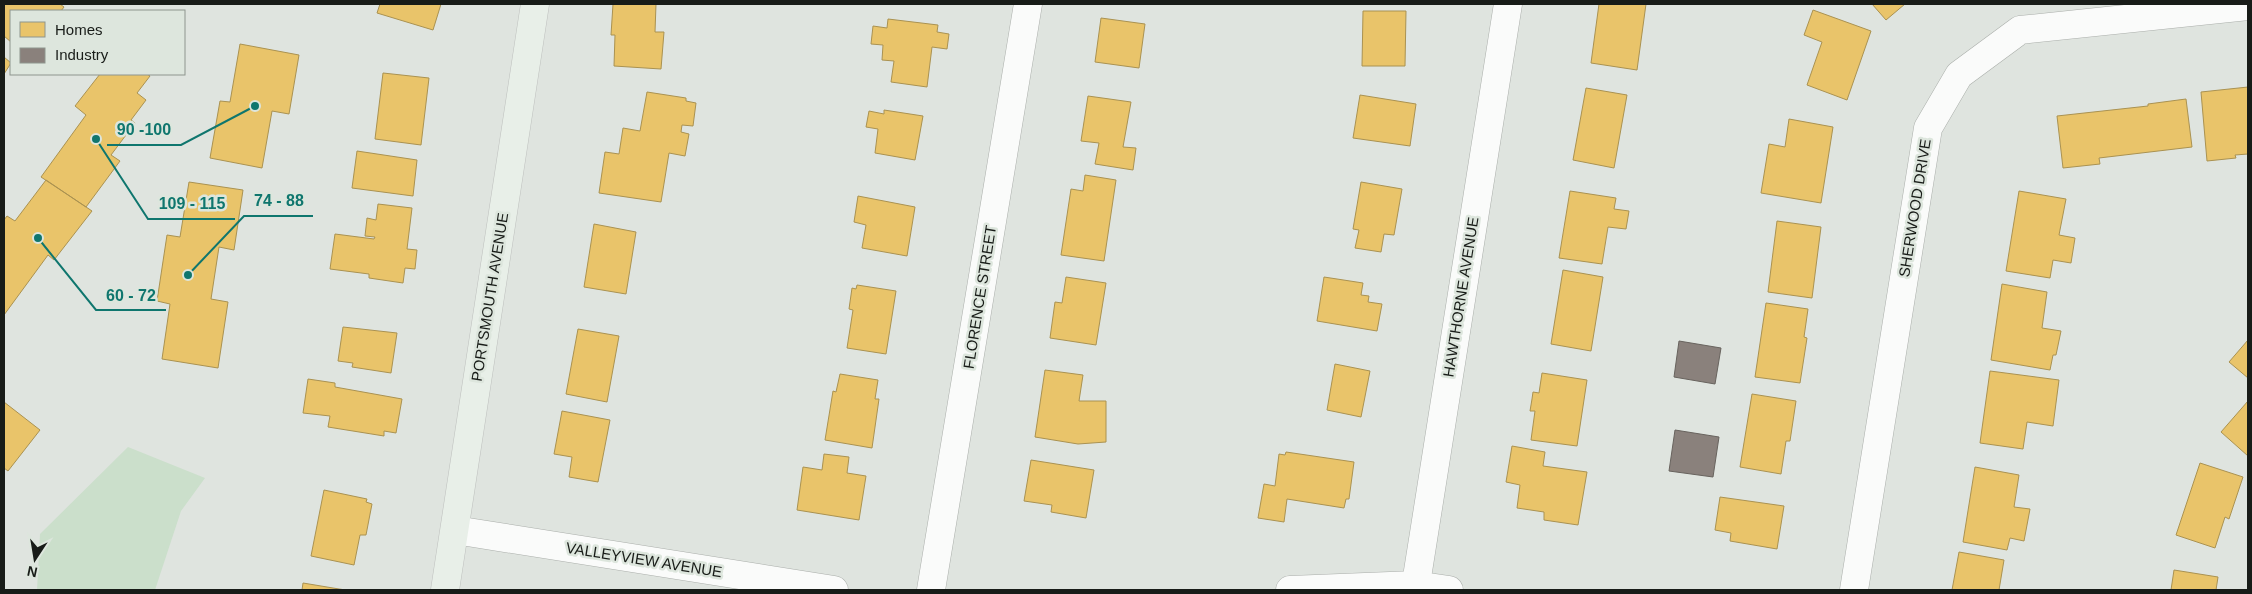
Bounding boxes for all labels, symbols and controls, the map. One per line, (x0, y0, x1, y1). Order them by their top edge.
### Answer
legend (10, 10, 185, 75)
text: Homes (55, 21, 103, 38)
text: Industry (55, 46, 109, 63)
callout: 90 -100 (107, 114, 181, 145)
text: 90 -100 (117, 121, 171, 138)
street label: SHERWOOD DRIVE (1895, 138, 1934, 278)
callout: 74 - 88 (244, 185, 313, 216)
callout: 109 - 115 (148, 188, 235, 219)
text: 74 - 88 (254, 192, 304, 209)
text: 109 - 115 (159, 195, 225, 212)
street label: PORTSMOUTH AVENUE (468, 211, 511, 382)
street label: HAWTHORNE AVENUE (1439, 216, 1482, 378)
street label: FLORENCE STREET (960, 224, 999, 370)
callout: 60 - 72 (96, 279, 166, 310)
text: 60 - 72 (106, 287, 156, 304)
north arrow (10, 534, 60, 584)
street label: VALLEYVIEW AVENUE (565, 539, 723, 580)
text: N (26, 563, 39, 581)

